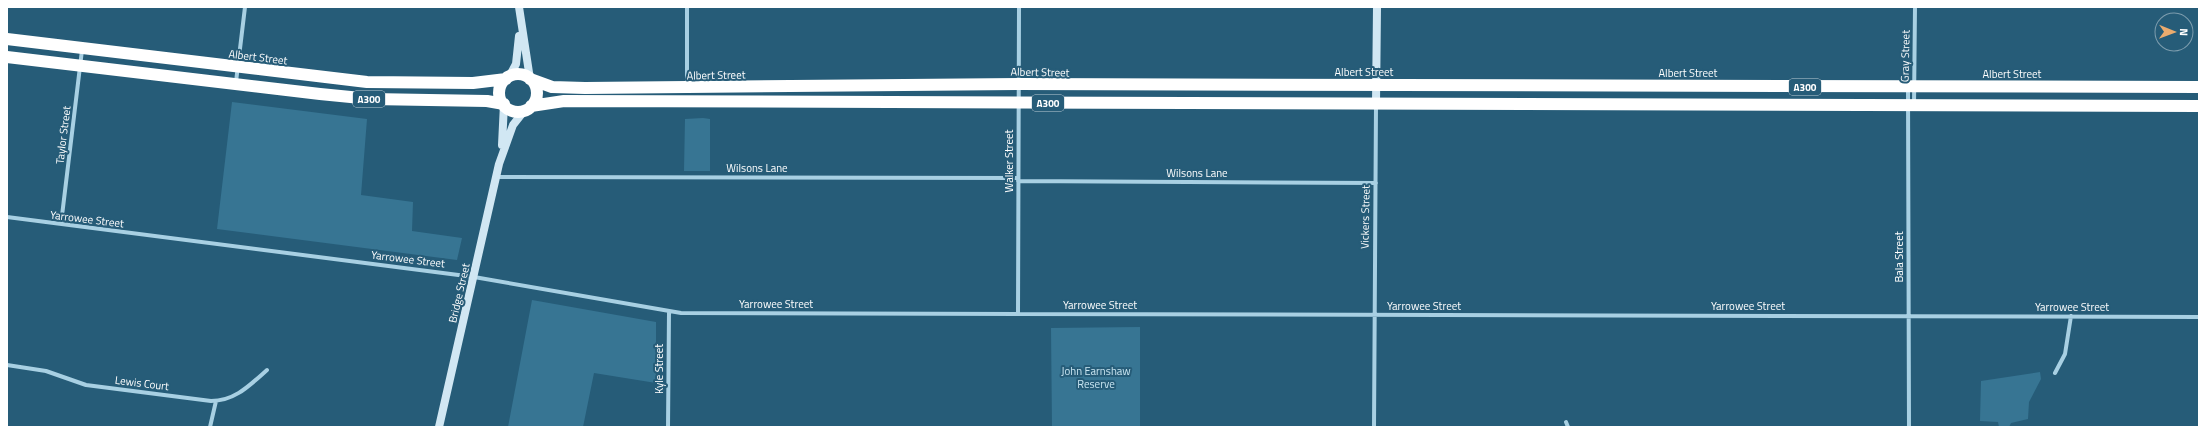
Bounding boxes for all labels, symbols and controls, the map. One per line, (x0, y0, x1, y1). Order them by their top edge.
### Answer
north arrow (2154, 12, 2194, 52)
text: N (2176, 28, 2192, 36)
street label: Gray Street (1897, 30, 1913, 82)
street label: Albert Street (228, 45, 288, 69)
street label: Albert Street (1010, 63, 1070, 81)
street label: Albert Street (1335, 64, 1394, 80)
street label: Albert Street (1659, 65, 1718, 81)
street label: Albert Street (686, 66, 746, 84)
street label: Albert Street (1983, 66, 2042, 82)
road number: A300 (1789, 79, 1821, 95)
road number: A300 (353, 91, 385, 107)
road number: A300 (1032, 95, 1064, 111)
street label: Taylor Street (51, 105, 75, 165)
street label: Walker Street (1001, 129, 1017, 192)
street label: Wilsons Lane (726, 160, 788, 176)
street label: Wilsons Lane (1166, 165, 1228, 181)
street label: Vickers Street (1356, 185, 1374, 249)
street label: Yarrowee Street (49, 207, 125, 231)
street label: Bala Street (1891, 231, 1907, 283)
street label: Yarrowee Street (370, 247, 446, 271)
street label: Bridge Street (444, 261, 474, 324)
street label: Yarrowee Street (739, 296, 813, 312)
street label: Yarrowee Street (1063, 297, 1137, 313)
street label: Yarrowee Street (1387, 298, 1461, 314)
street label: Yarrowee Street (1711, 298, 1785, 314)
street label: Yarrowee Street (2035, 299, 2109, 315)
street label: Kyle Street (651, 344, 667, 394)
park label: John Earnshaw Reserve (1061, 363, 1131, 392)
street label: Lewis Court (114, 372, 170, 394)

